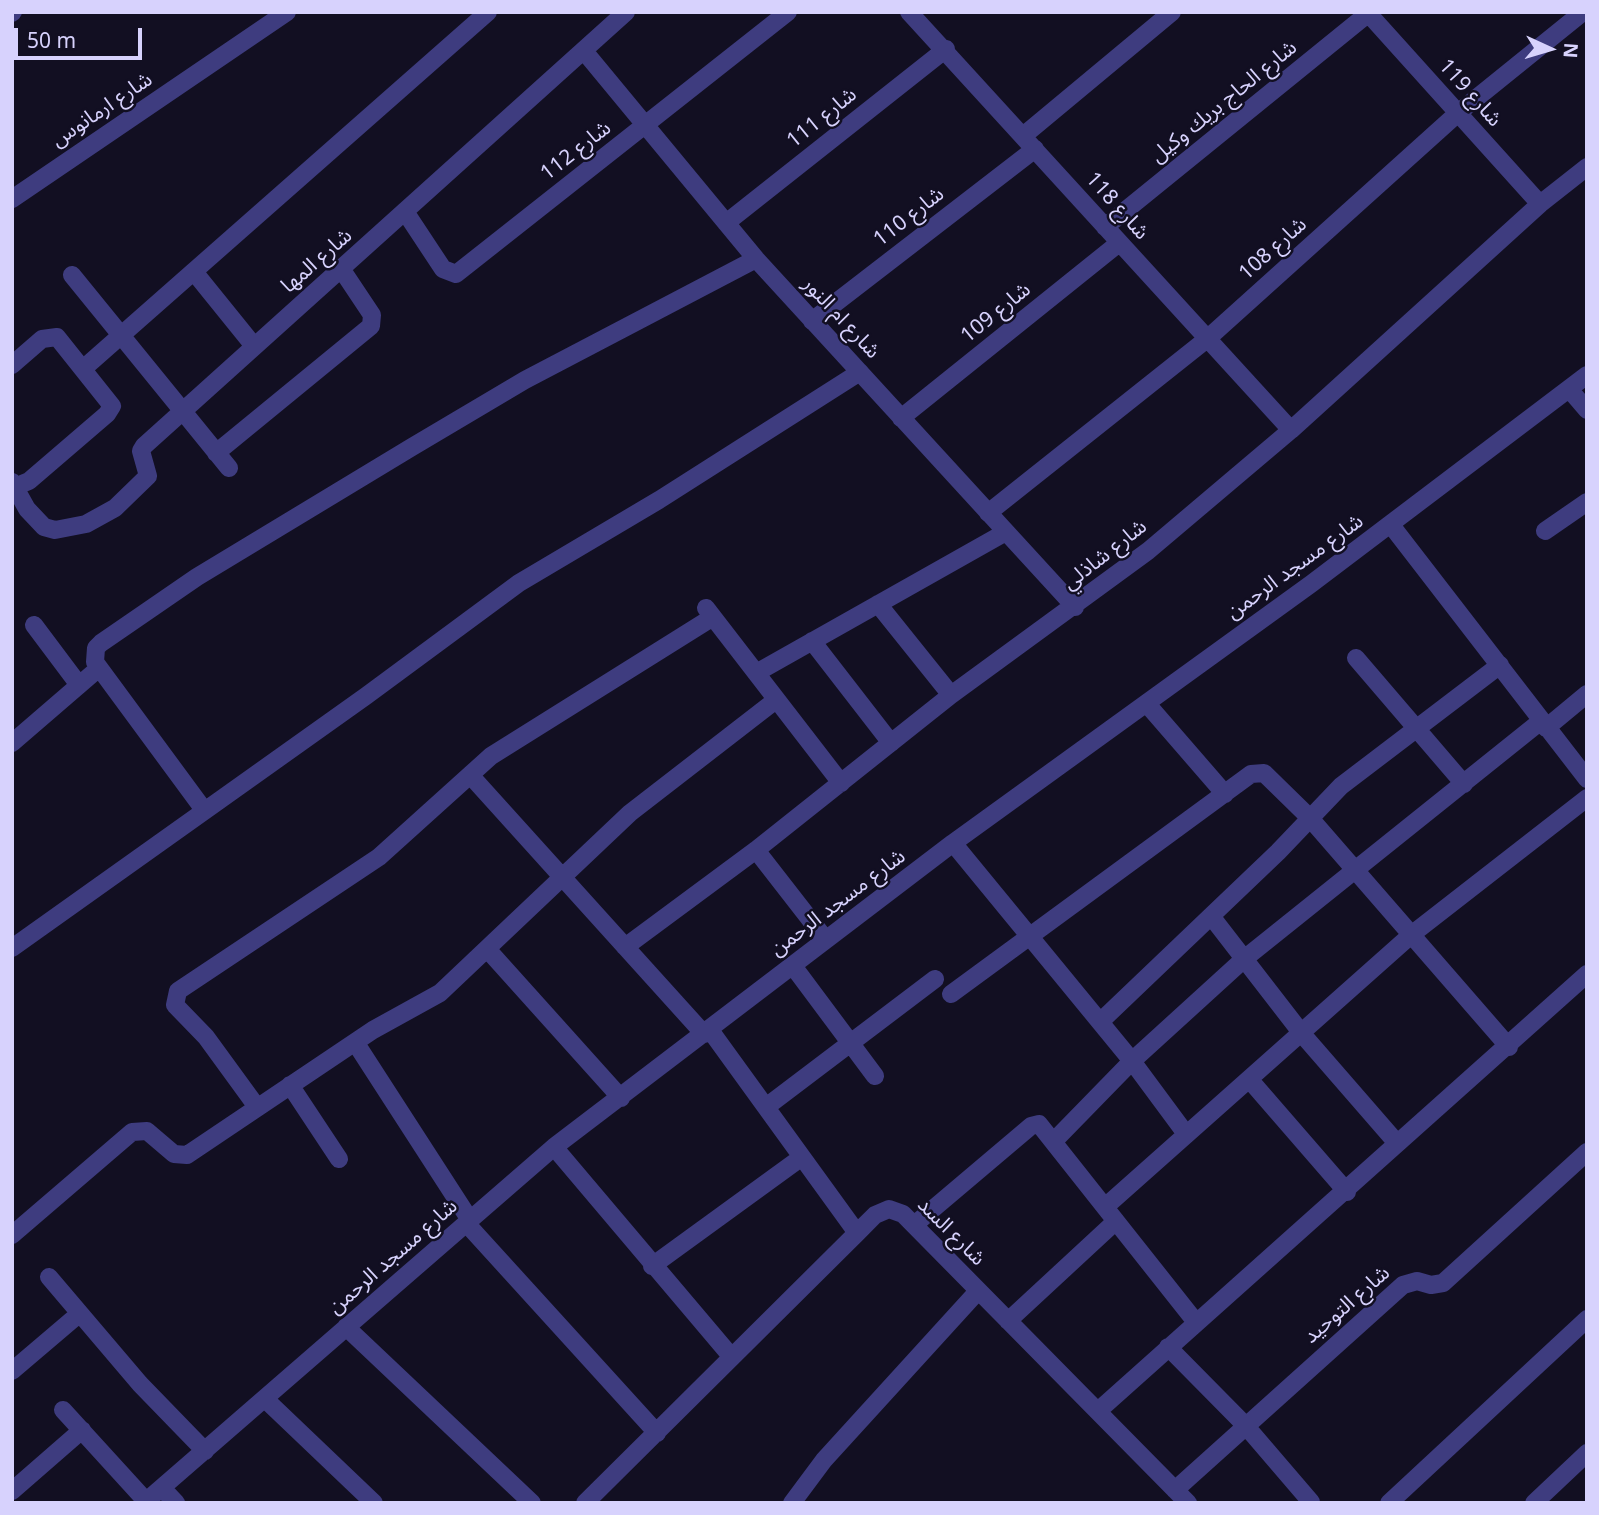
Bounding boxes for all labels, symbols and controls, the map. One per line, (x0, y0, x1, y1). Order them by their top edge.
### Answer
scale bar (18, 14, 145, 58)
north arrow (1515, 14, 1585, 84)
text: 50 m (27, 26, 76, 54)
street label: شارع الحاج بريك وكيل (1146, 35, 1302, 169)
text: N (1557, 42, 1584, 59)
street label: شارع 119 (1433, 54, 1507, 132)
street label: شارع ارمانوس (47, 67, 157, 153)
street label: شارع 111 (782, 82, 862, 154)
street label: شارع 112 (536, 116, 616, 186)
street label: شارع 118 (1080, 167, 1154, 245)
street label: شارع 110 (869, 182, 949, 252)
street label: شارع 108 (1234, 212, 1312, 286)
street label: شارع المها (276, 223, 358, 299)
street label: شارع ام النور (797, 272, 885, 364)
street label: شارع 109 (956, 277, 1036, 349)
street label: شارع مسجد الرحمن (1222, 509, 1368, 625)
street label: شارع شاذلي (1058, 514, 1152, 596)
street label: شارع مسجد الرحمن (765, 844, 911, 962)
street label: شارع السد (912, 1193, 990, 1271)
street label: شارع مسجد الرحمن (323, 1194, 463, 1320)
street label: شارع التوحيد (1299, 1261, 1395, 1349)

